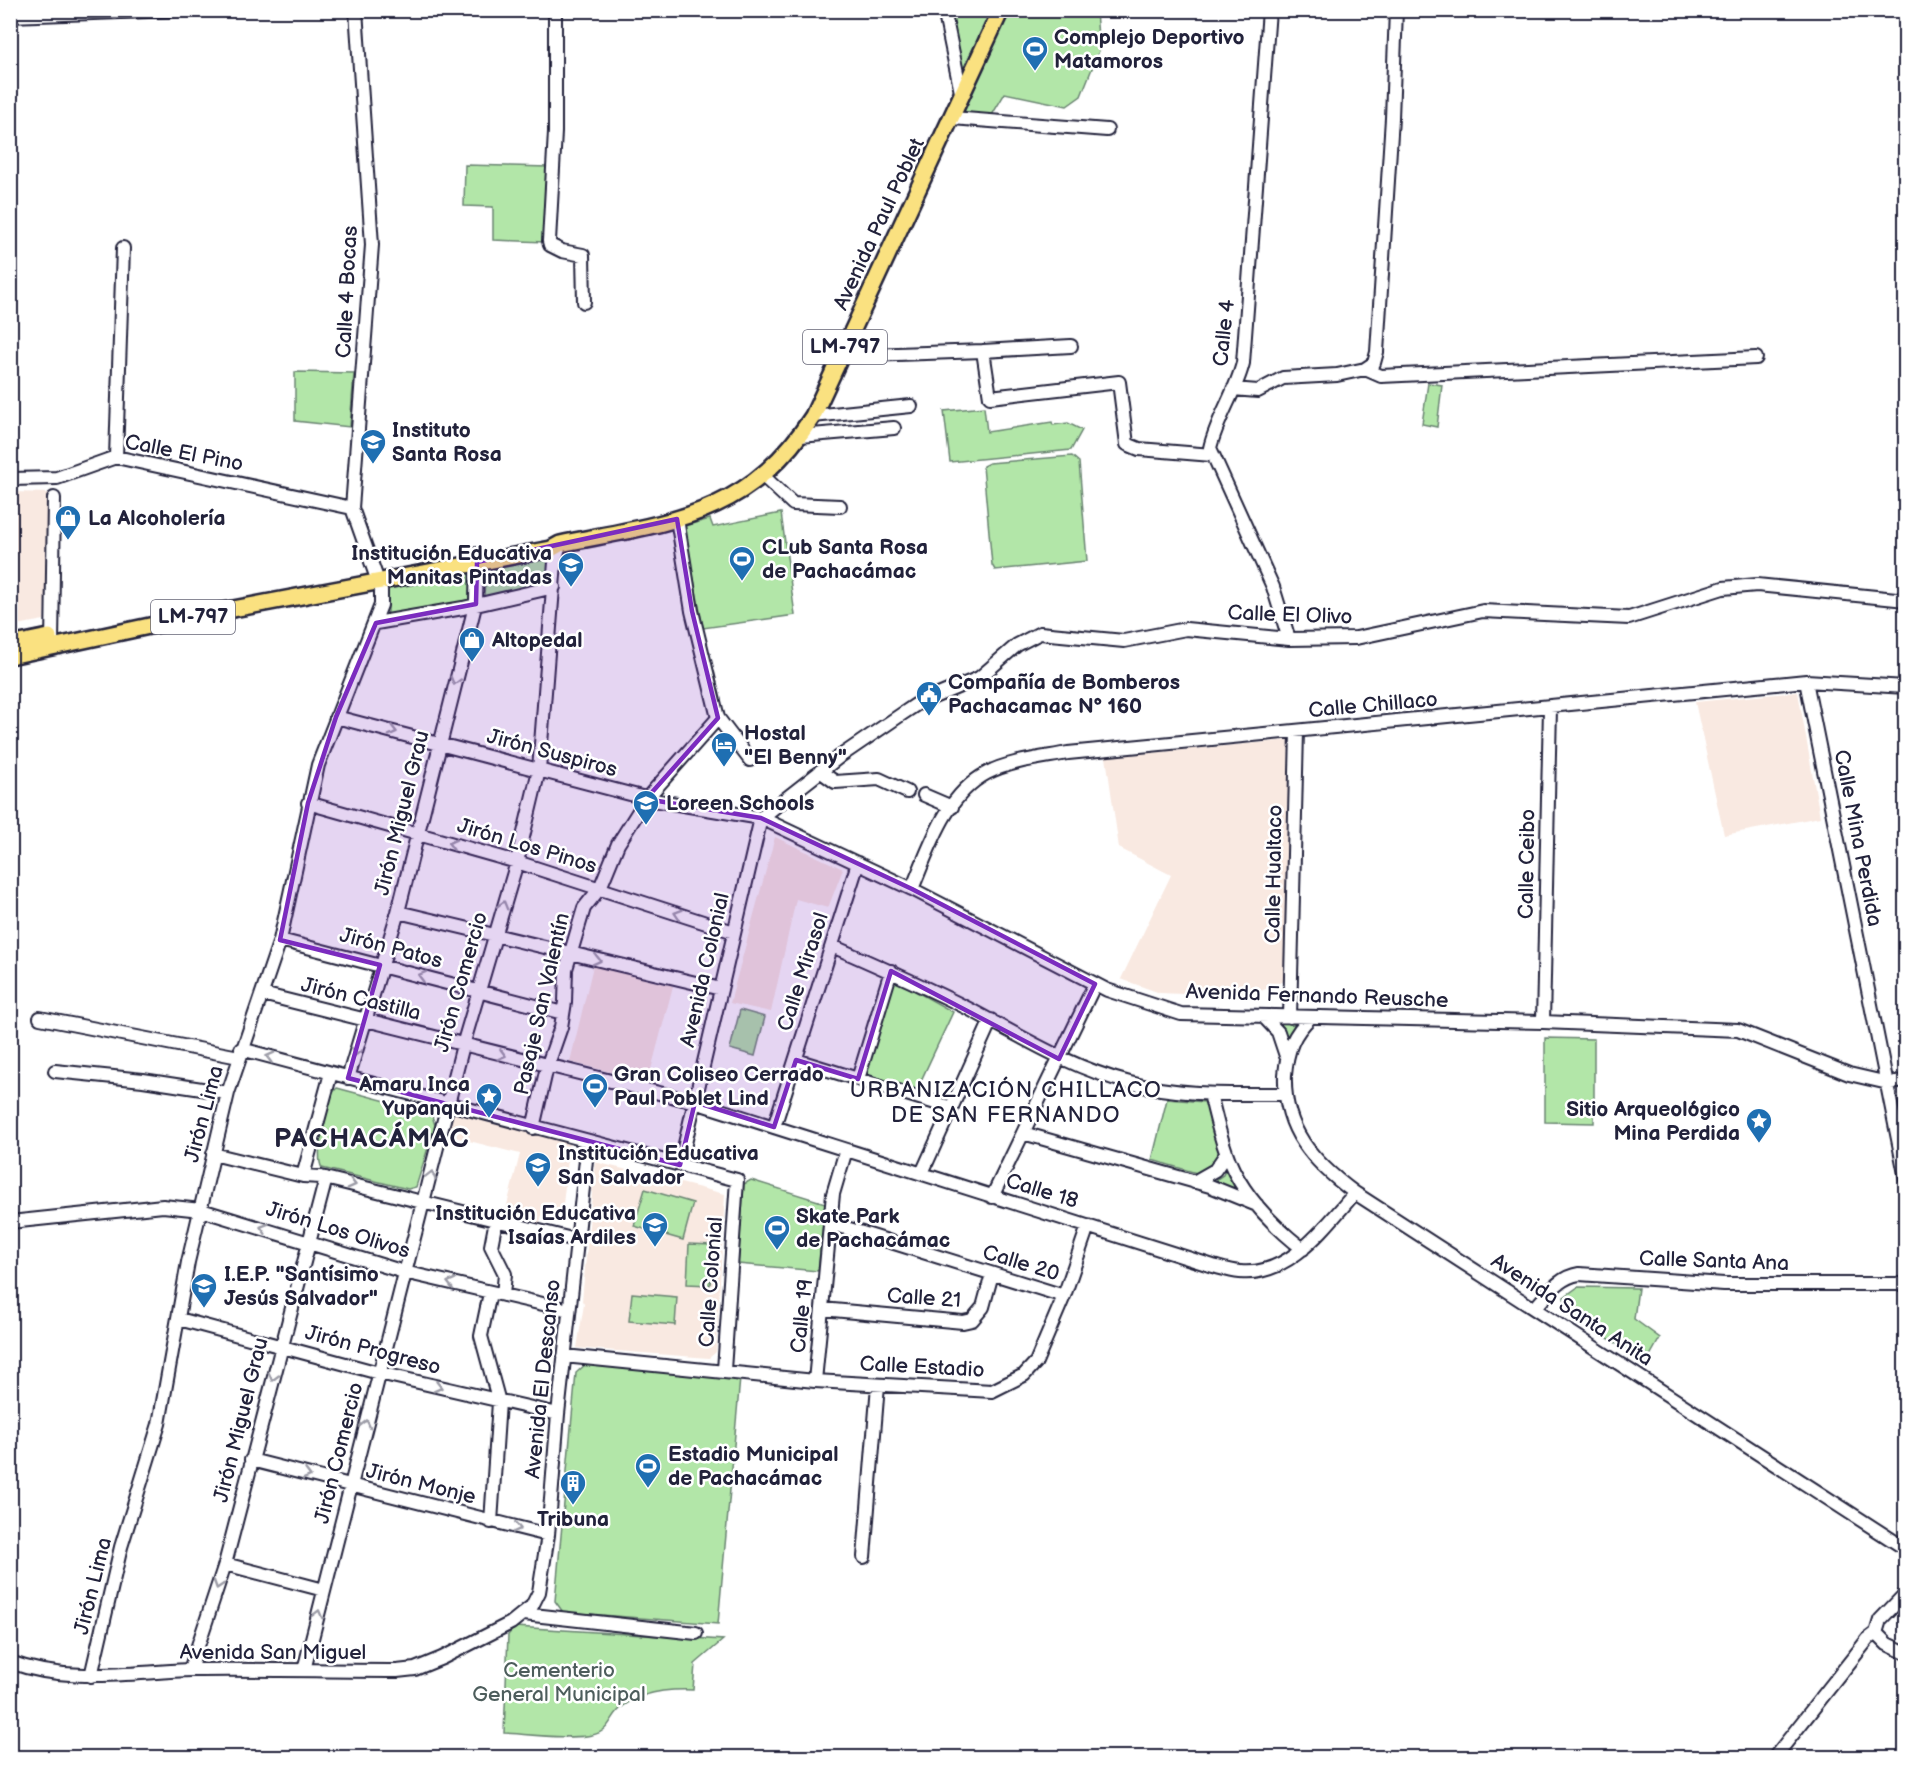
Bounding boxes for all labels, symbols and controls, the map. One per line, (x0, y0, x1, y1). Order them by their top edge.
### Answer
place label: Complejo Deportivo Matamoros (1054, 25, 1245, 74)
sports icon: Complejo Deportivo Matamoros (1020, 34, 1050, 72)
street label: Avenida Paul Poblet (828, 134, 930, 314)
street label: Calle 4 Bocas (331, 225, 363, 359)
street label: Calle 4 (1208, 298, 1240, 368)
road number: LM-797 (803, 330, 887, 364)
place label: Instituto Santa Rosa (392, 418, 502, 467)
school or university icon: Instituto Santa Rosa (358, 427, 388, 465)
street label: Calle El Pino (123, 429, 245, 477)
shop icon: La Alcoholería (53, 503, 83, 541)
place label: La Alcoholería (88, 506, 225, 531)
place label: CLub Santa Rosa de Pachacámac (762, 535, 928, 584)
place label: Institución Educativa Manitas Pintadas (351, 541, 552, 590)
sports icon: CLub Santa Rosa de Pachacámac (727, 544, 757, 582)
school or university icon: Institución Educativa Manitas Pintadas (556, 550, 586, 588)
road number: LM-797 (151, 600, 235, 634)
street label: Calle El Olivo (1227, 600, 1353, 630)
shop icon: Altopedal (457, 625, 487, 663)
place label: Altopedal (491, 628, 583, 653)
place label: Compañía de Bomberos Pachacamac Nº 160 (948, 670, 1180, 719)
one-way arrow (450, 676, 463, 686)
public building icon: Compañía de Bomberos Pachacamac Nº 160 (914, 679, 944, 717)
street label: Calle Chillaco (1307, 687, 1439, 723)
place label: Hostal "El Benny" (744, 721, 847, 770)
one-way arrow (387, 723, 397, 736)
street label: Jirón Suspiros (484, 724, 620, 782)
street label: Jirón Miguel Grau (369, 728, 435, 898)
hotel icon: Hostal "El Benny" (709, 730, 739, 768)
street label: Calle Mina Perdida (1829, 748, 1887, 928)
school or university icon: Loreen Schools (631, 788, 661, 826)
place label: Loreen Schools (666, 791, 814, 816)
street label: Calle Hualtaco (1260, 804, 1288, 944)
street label: Calle Ceibo (1514, 809, 1540, 919)
street label: Jirón Los Pinos (454, 813, 600, 879)
one-way arrow (447, 839, 458, 851)
street label: Avenida Colonial (675, 890, 735, 1050)
one-way arrow (496, 901, 509, 911)
one-way arrow (673, 908, 684, 921)
street label: Jirón Comercio (429, 909, 493, 1055)
street label: Calle Mirasol (772, 910, 834, 1034)
street label: Pasaje San Valentín (509, 911, 575, 1097)
street label: Jirón Patos (337, 922, 445, 974)
one-way arrow (592, 952, 602, 965)
one-way arrow (417, 971, 427, 983)
street label: Jirón Castilla (299, 972, 423, 1026)
street label: Avenida Fernando Reusche (1185, 979, 1449, 1013)
one-way arrow (350, 1047, 363, 1057)
one-way arrow (496, 1048, 507, 1060)
one-way arrow (265, 1052, 276, 1064)
place label: Gran Coliseo Cerrado Paul Poblet Lind (614, 1062, 824, 1111)
street label: Jirón Lima (179, 1063, 229, 1165)
sports icon: Gran Coliseo Cerrado Paul Poblet Lind (580, 1071, 610, 1109)
place label: Amaru Inca Yupanqui (358, 1072, 470, 1121)
district label: URBANIZACIÓN CHILLACO DE SAN FERNANDO (850, 1076, 1162, 1129)
place icon: Amaru Inca Yupanqui (474, 1081, 504, 1119)
place label: Sitio Arqueológico Mina Perdida (1566, 1097, 1740, 1146)
place icon: Sitio Arqueológico Mina Perdida (1744, 1106, 1774, 1144)
district label: PACHACÁMAC (274, 1121, 470, 1155)
place label: Institución Educativa San Salvador (558, 1141, 759, 1190)
school or university icon: Institución Educativa San Salvador (523, 1150, 553, 1188)
street label: Calle 18 (1003, 1168, 1081, 1214)
one-way arrow (424, 1170, 437, 1180)
one-way arrow (347, 1177, 357, 1190)
street label: Jirón Los Olivos (263, 1196, 413, 1264)
place label: Institución Educativa Isaías Ardiles (435, 1201, 636, 1250)
place label: Skate Park de Pachacámac (796, 1204, 950, 1253)
school or university icon: Institución Educativa Isaías Ardiles (640, 1210, 670, 1248)
sports icon: Skate Park de Pachacámac (762, 1213, 792, 1251)
street label: Calle Colonial (694, 1216, 728, 1348)
one-way arrow (259, 1223, 270, 1235)
street label: Calle 20 (980, 1240, 1062, 1286)
street label: Calle Santa Ana (1639, 1246, 1789, 1276)
street label: Avenida Santa Anita (1487, 1248, 1657, 1372)
place label: I.E.P. "Santísimo Jesús Salvador" (224, 1262, 379, 1311)
school or university icon: I.E.P. "Santísimo Jesús Salvador" (189, 1271, 219, 1309)
one-way arrow (446, 1278, 456, 1291)
street label: Avenida El Descanso (520, 1278, 566, 1480)
street label: Calle 19 (786, 1278, 818, 1354)
street label: Calle 21 (886, 1283, 962, 1313)
street label: Jirón Progreso (303, 1320, 444, 1380)
street label: Jirón Miguel Grau (208, 1335, 274, 1505)
street label: Calle Estadio (859, 1351, 985, 1383)
one-way arrow (268, 1371, 280, 1381)
street label: Jirón Comercio (309, 1380, 369, 1526)
one-way arrow (433, 1380, 443, 1393)
one-way arrow (359, 1420, 372, 1430)
place label: Estadio Municipal de Pachacámac (668, 1442, 839, 1491)
sports icon: Estadio Municipal de Pachacámac (633, 1451, 663, 1489)
street label: Jirón Monje (364, 1458, 478, 1510)
one-way arrow (302, 1468, 312, 1480)
building icon: Tribuna (558, 1468, 588, 1506)
place label: Tribuna (537, 1507, 609, 1532)
one-way arrow (512, 1520, 522, 1533)
street label: Jirón Lima (69, 1535, 117, 1637)
one-way arrow (213, 1579, 225, 1590)
one-way arrow (311, 1609, 324, 1619)
street label: Avenida San Miguel (180, 1640, 366, 1665)
park label: Cementerio General Municipal (472, 1658, 646, 1707)

